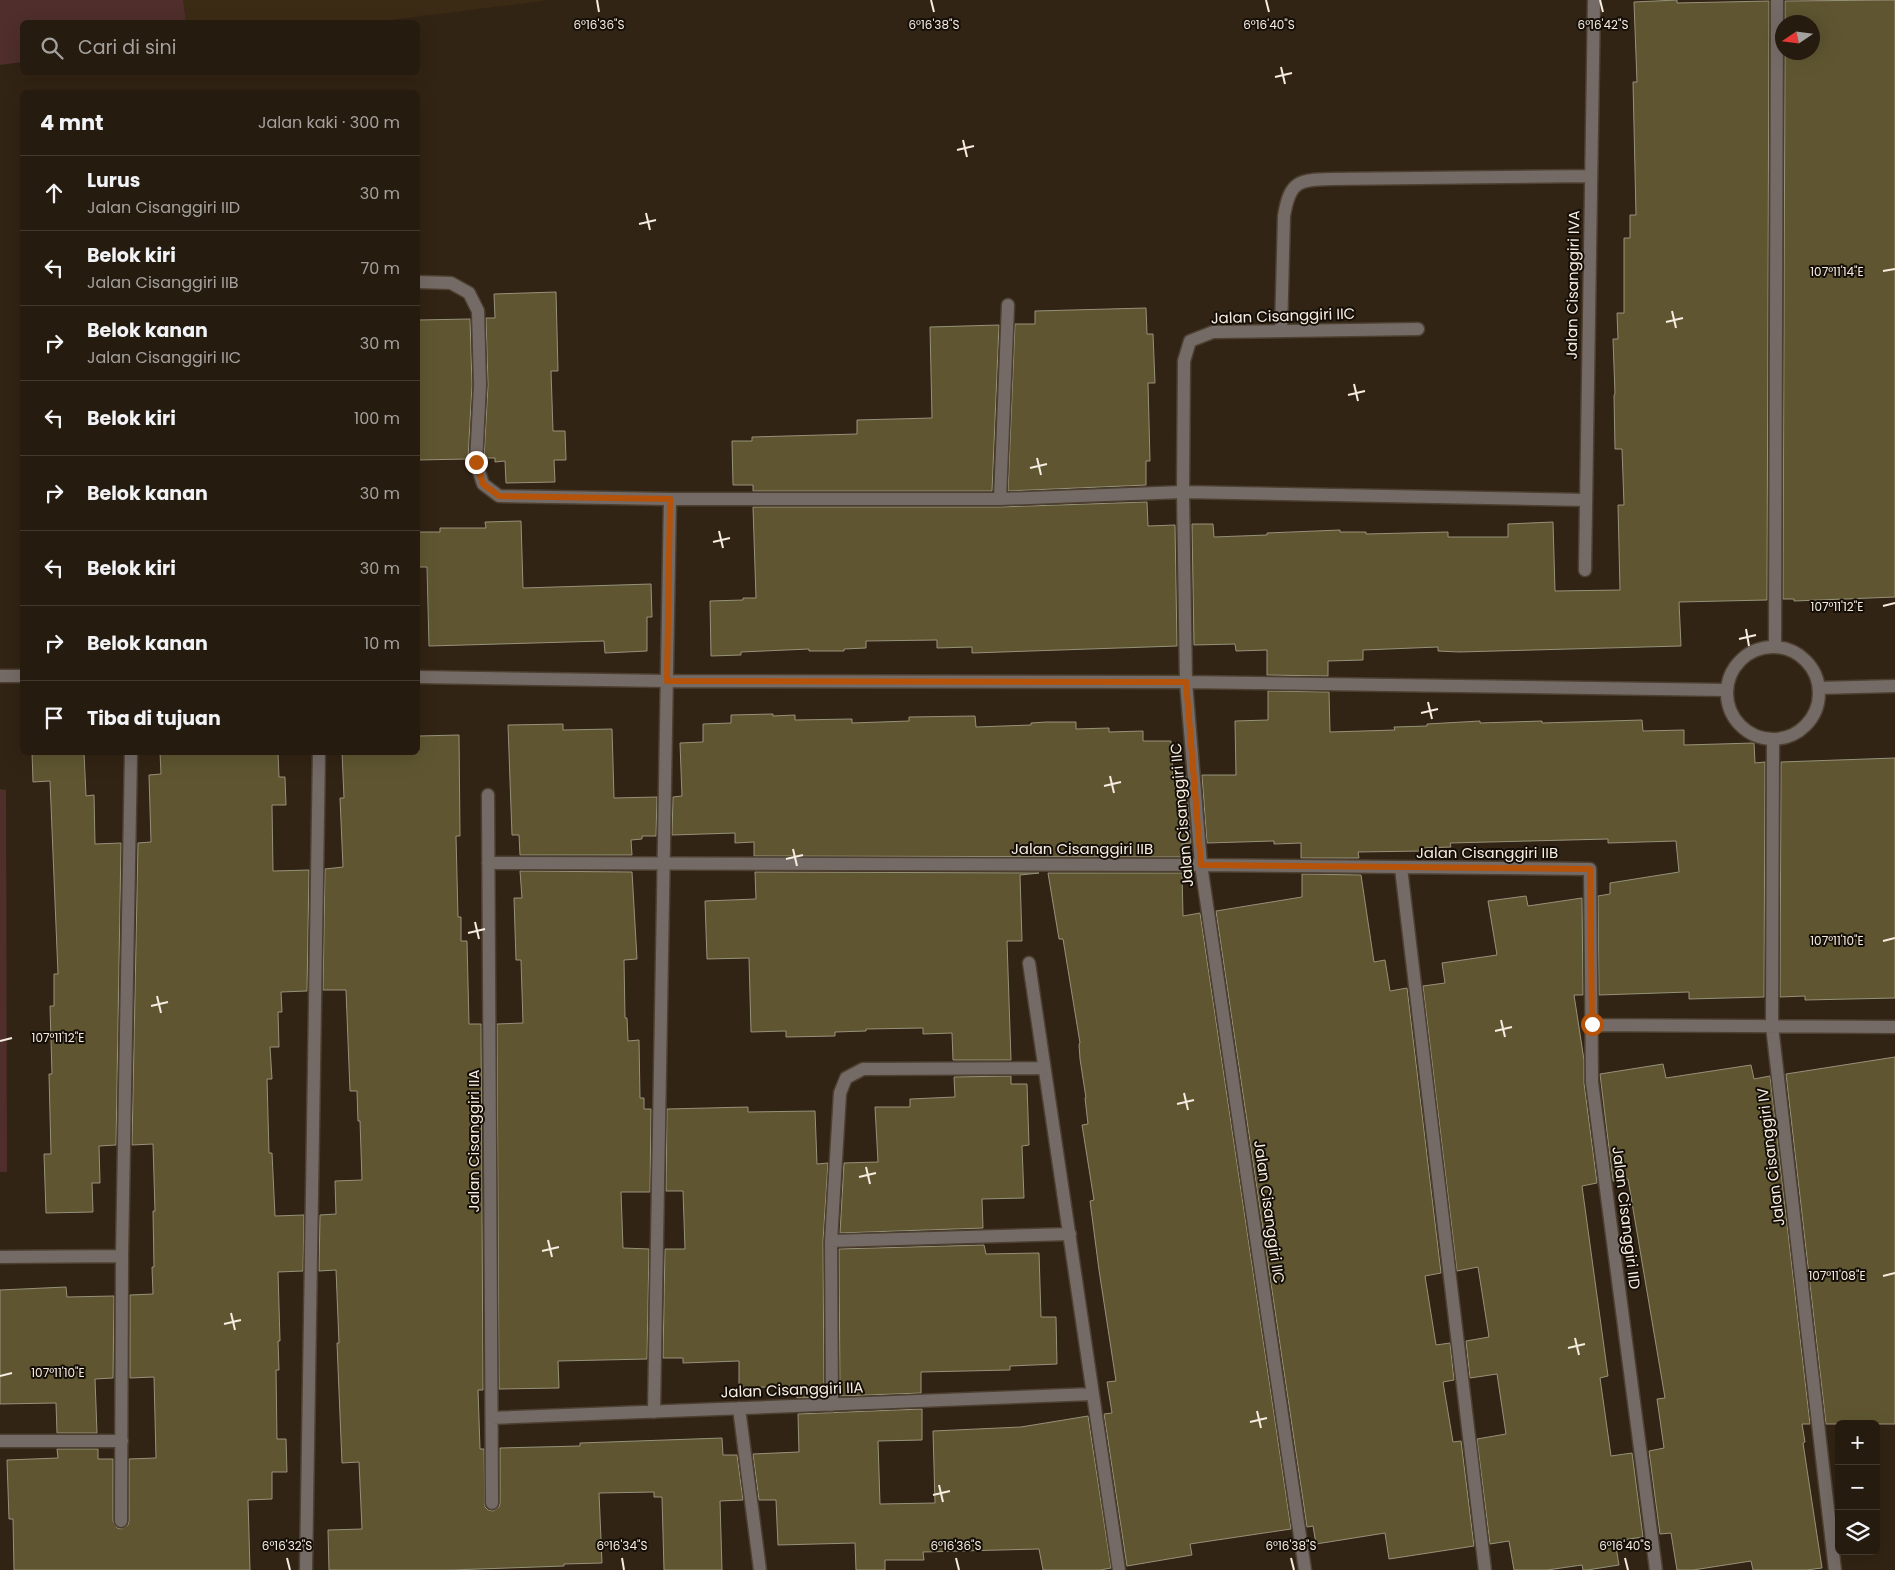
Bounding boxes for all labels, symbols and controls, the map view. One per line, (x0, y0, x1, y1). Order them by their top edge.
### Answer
north arrow (1775, 15, 1820, 60)
text: 6°16'36"S (573, 16, 625, 33)
text: 6°16'38"S (908, 16, 960, 33)
text: 6°16'40"S (1243, 16, 1295, 33)
text: 6°16'42"S (1578, 16, 1628, 33)
search box (20, 20, 420, 75)
icon: search (38, 34, 66, 62)
text: Cari di sini (78, 34, 176, 61)
text: 4 mnt (40, 108, 104, 137)
text: Jalan kaki · 300 m (258, 111, 400, 134)
text: Lurus (87, 167, 140, 194)
icon: ahead (40, 179, 68, 207)
text: 30 m (360, 182, 400, 205)
text: Jalan Cisanggiri IID (87, 196, 240, 219)
street label: Jalan Cisanggiri IVA (1561, 210, 1584, 360)
text: Belok kiri (87, 242, 176, 269)
icon: left (40, 254, 68, 282)
text: 70 m (360, 257, 400, 280)
text: 107°11'14"E (1810, 263, 1864, 280)
text: Jalan Cisanggiri IIB (87, 271, 239, 294)
street label: Jalan Cisanggiri IIC (1210, 302, 1356, 329)
text: Belok kanan (87, 317, 208, 344)
icon: right (40, 329, 68, 357)
text: 30 m (360, 332, 400, 355)
text: Jalan Cisanggiri IIC (87, 346, 241, 369)
icon: left (40, 404, 68, 432)
text: Belok kiri (87, 405, 176, 432)
text: 100 m (354, 407, 400, 430)
route end (465, 451, 488, 474)
icon: right (40, 479, 68, 507)
text: Belok kanan (87, 480, 208, 507)
text: 30 m (360, 482, 400, 505)
icon: left (40, 554, 68, 582)
text: Belok kiri (87, 555, 176, 582)
text: 30 m (360, 557, 400, 580)
text: 107°11'12"E (1811, 598, 1863, 615)
icon: right (40, 629, 68, 657)
text: Belok kanan (87, 630, 208, 657)
text: 10 m (364, 632, 400, 655)
icon: arrive (40, 704, 68, 732)
text: Tiba di tujuan (87, 705, 221, 732)
street label: Jalan Cisanggiri IIC (1165, 742, 1198, 888)
street label: Jalan Cisanggiri IIB (1011, 838, 1153, 859)
street label: Jalan Cisanggiri IIB (1416, 842, 1558, 863)
text: 107°11'10"E (1810, 932, 1864, 949)
route start (1581, 1013, 1604, 1036)
text: 107°11'12"E (32, 1029, 84, 1046)
street label: Jalan Cisanggiri IIA (463, 1069, 484, 1213)
street label: Jalan Cisanggiri IV (1752, 1087, 1789, 1228)
street label: Jalan Cisanggiri IIC (1249, 1139, 1290, 1285)
street label: Jalan Cisanggiri IID (1607, 1145, 1646, 1290)
text: 107°11'08"E (1808, 1267, 1866, 1284)
text: 107°11'10"E (31, 1364, 85, 1381)
street label: Jalan Cisanggiri IIA (720, 1377, 864, 1402)
map controls (1835, 1420, 1880, 1555)
button: + (1835, 1420, 1880, 1465)
button: − (1835, 1465, 1880, 1510)
button: layers (1835, 1510, 1880, 1555)
text: 6°16'32"S (262, 1537, 312, 1554)
text: 6°16'34"S (596, 1537, 648, 1554)
text: 6°16'36"S (930, 1537, 982, 1554)
text: 6°16'38"S (1265, 1537, 1317, 1554)
text: 6°16'40"S (1599, 1537, 1651, 1554)

